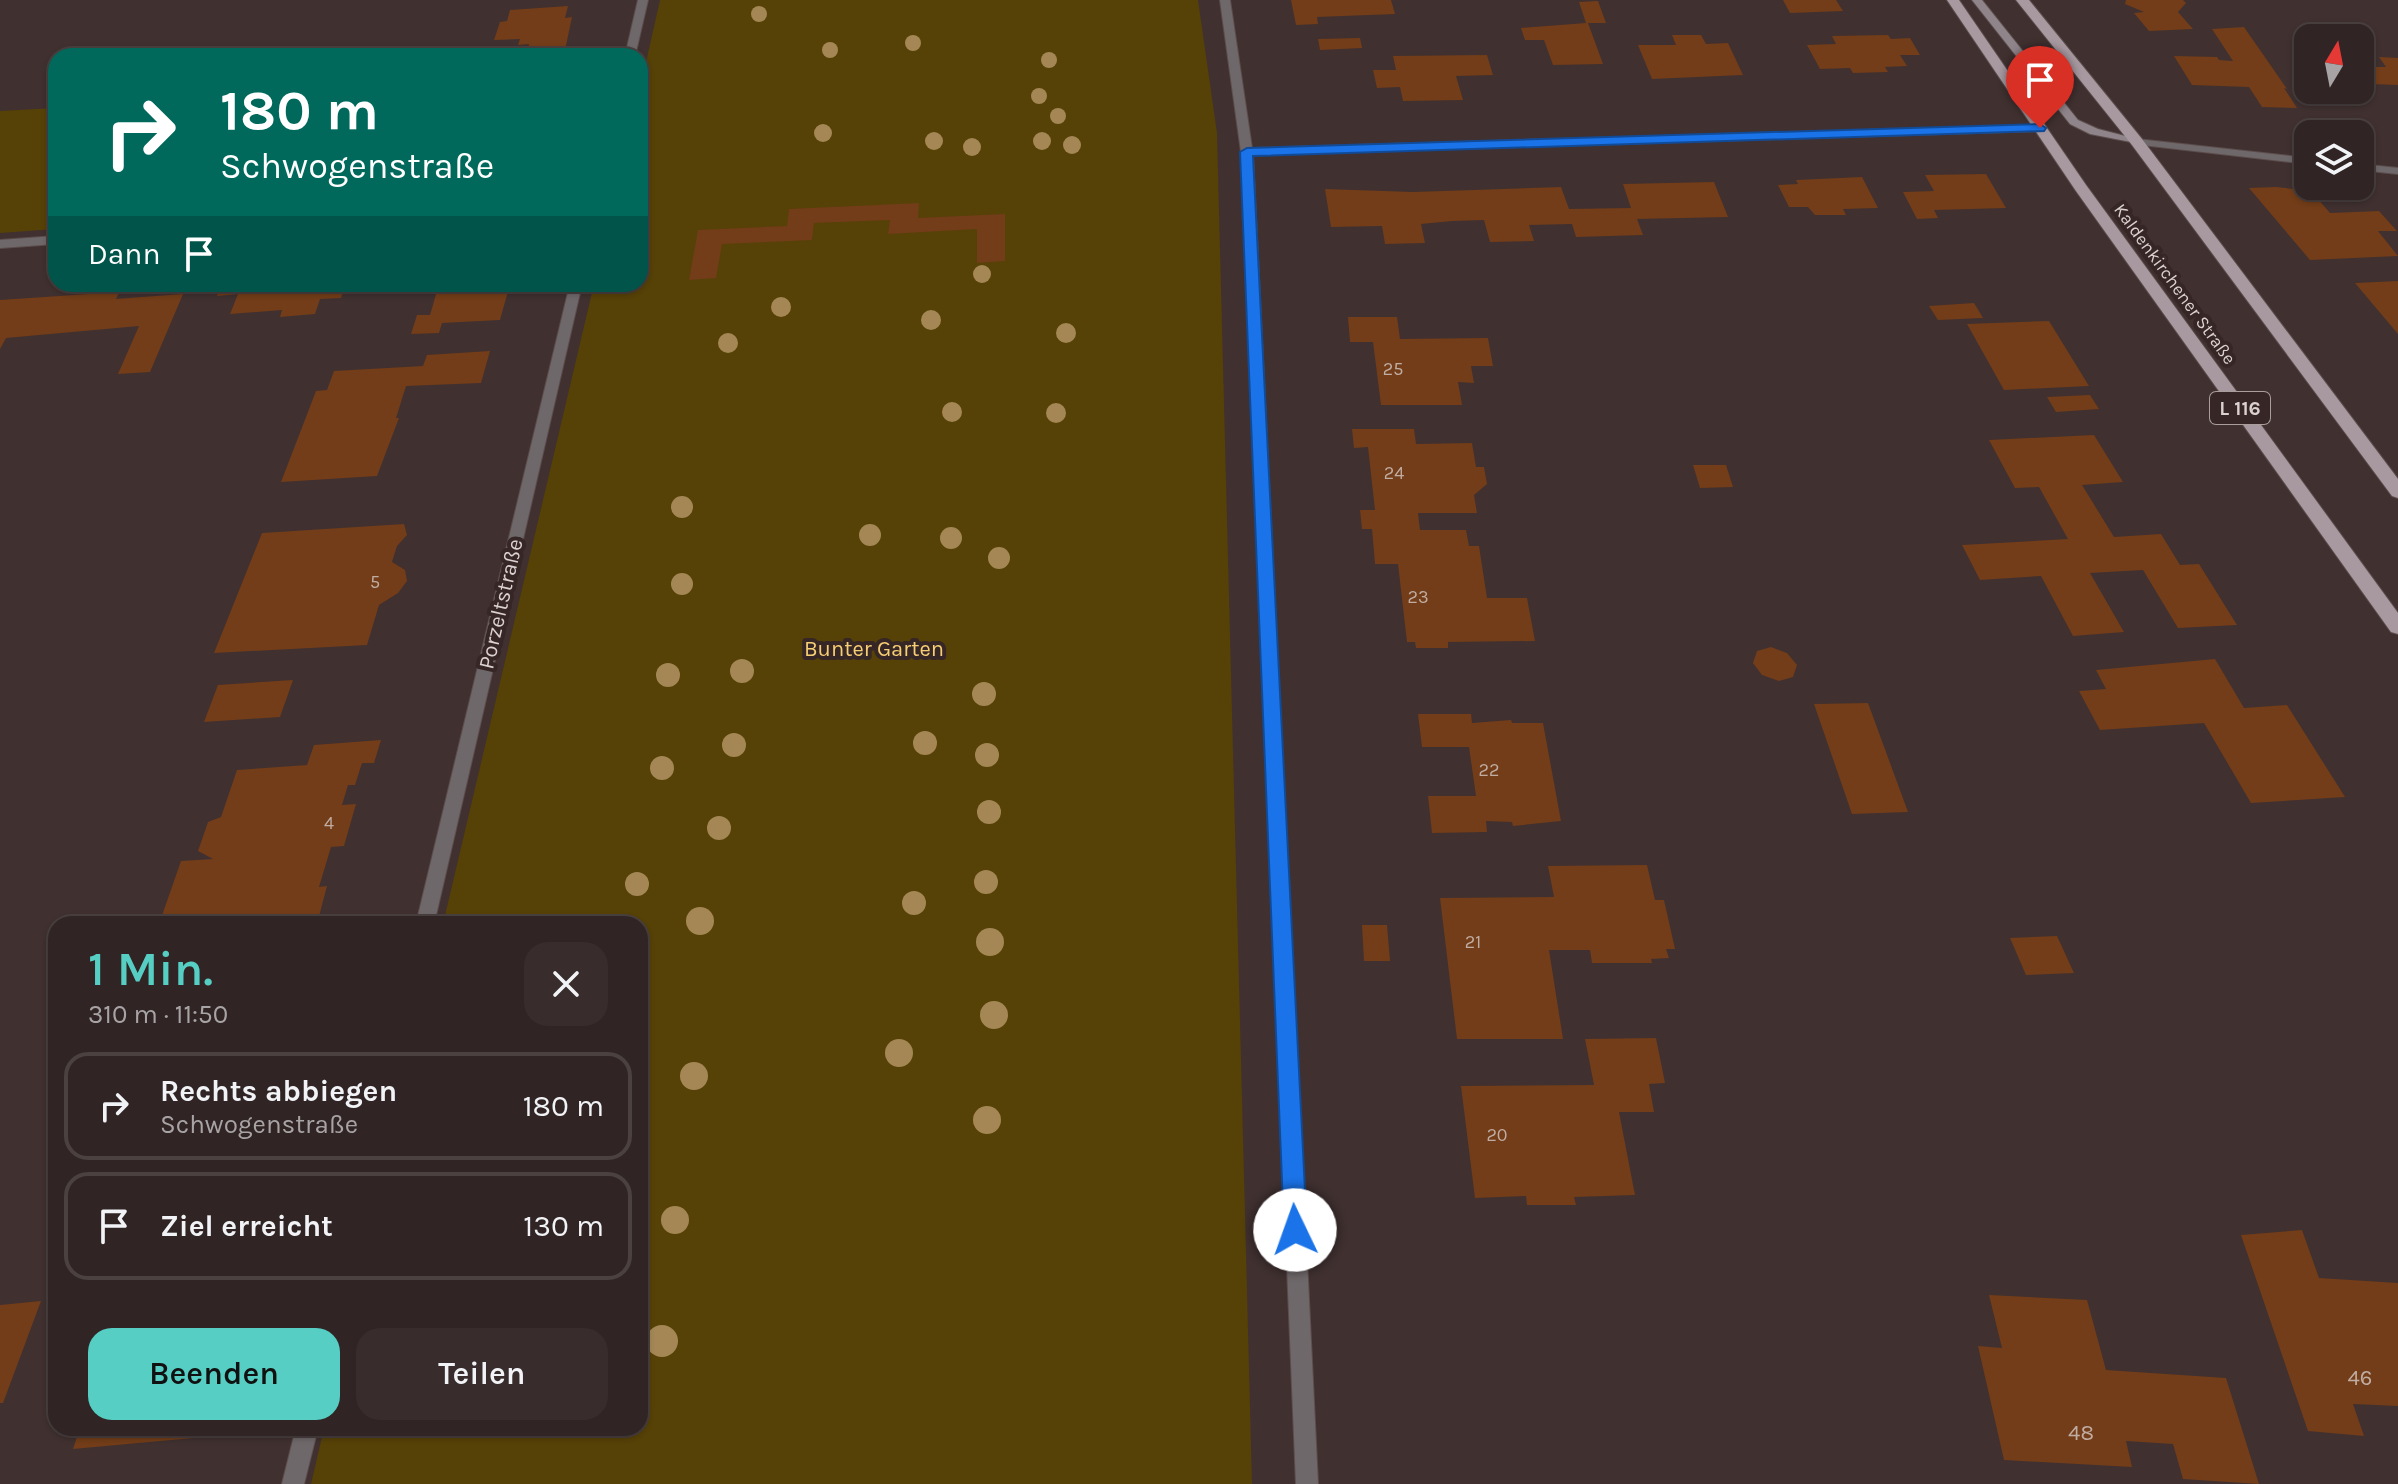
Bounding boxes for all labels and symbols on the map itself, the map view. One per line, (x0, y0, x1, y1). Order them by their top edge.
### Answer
north arrow (2294, 24, 2374, 104)
pin (2006, 46, 2074, 128)
street label: Kaldenkirchener Straße (2109, 199, 2241, 369)
house number: 25 (1383, 358, 1403, 380)
road number: L 116 (2210, 392, 2270, 424)
house number: 24 (1384, 462, 1404, 484)
street label: Porzeltstraße (473, 536, 529, 672)
house number: 5 (370, 571, 380, 593)
house number: 23 (1407, 586, 1429, 608)
park label: Bunter Garten (804, 636, 944, 662)
house number: 22 (1479, 759, 1499, 781)
house number: 4 (324, 812, 334, 834)
house number: 21 (1465, 931, 1481, 953)
house number: 20 (1486, 1124, 1508, 1146)
position arrow (1253, 1188, 1337, 1272)
house number: 46 (2348, 1365, 2372, 1391)
house number: 48 (2068, 1420, 2094, 1446)

